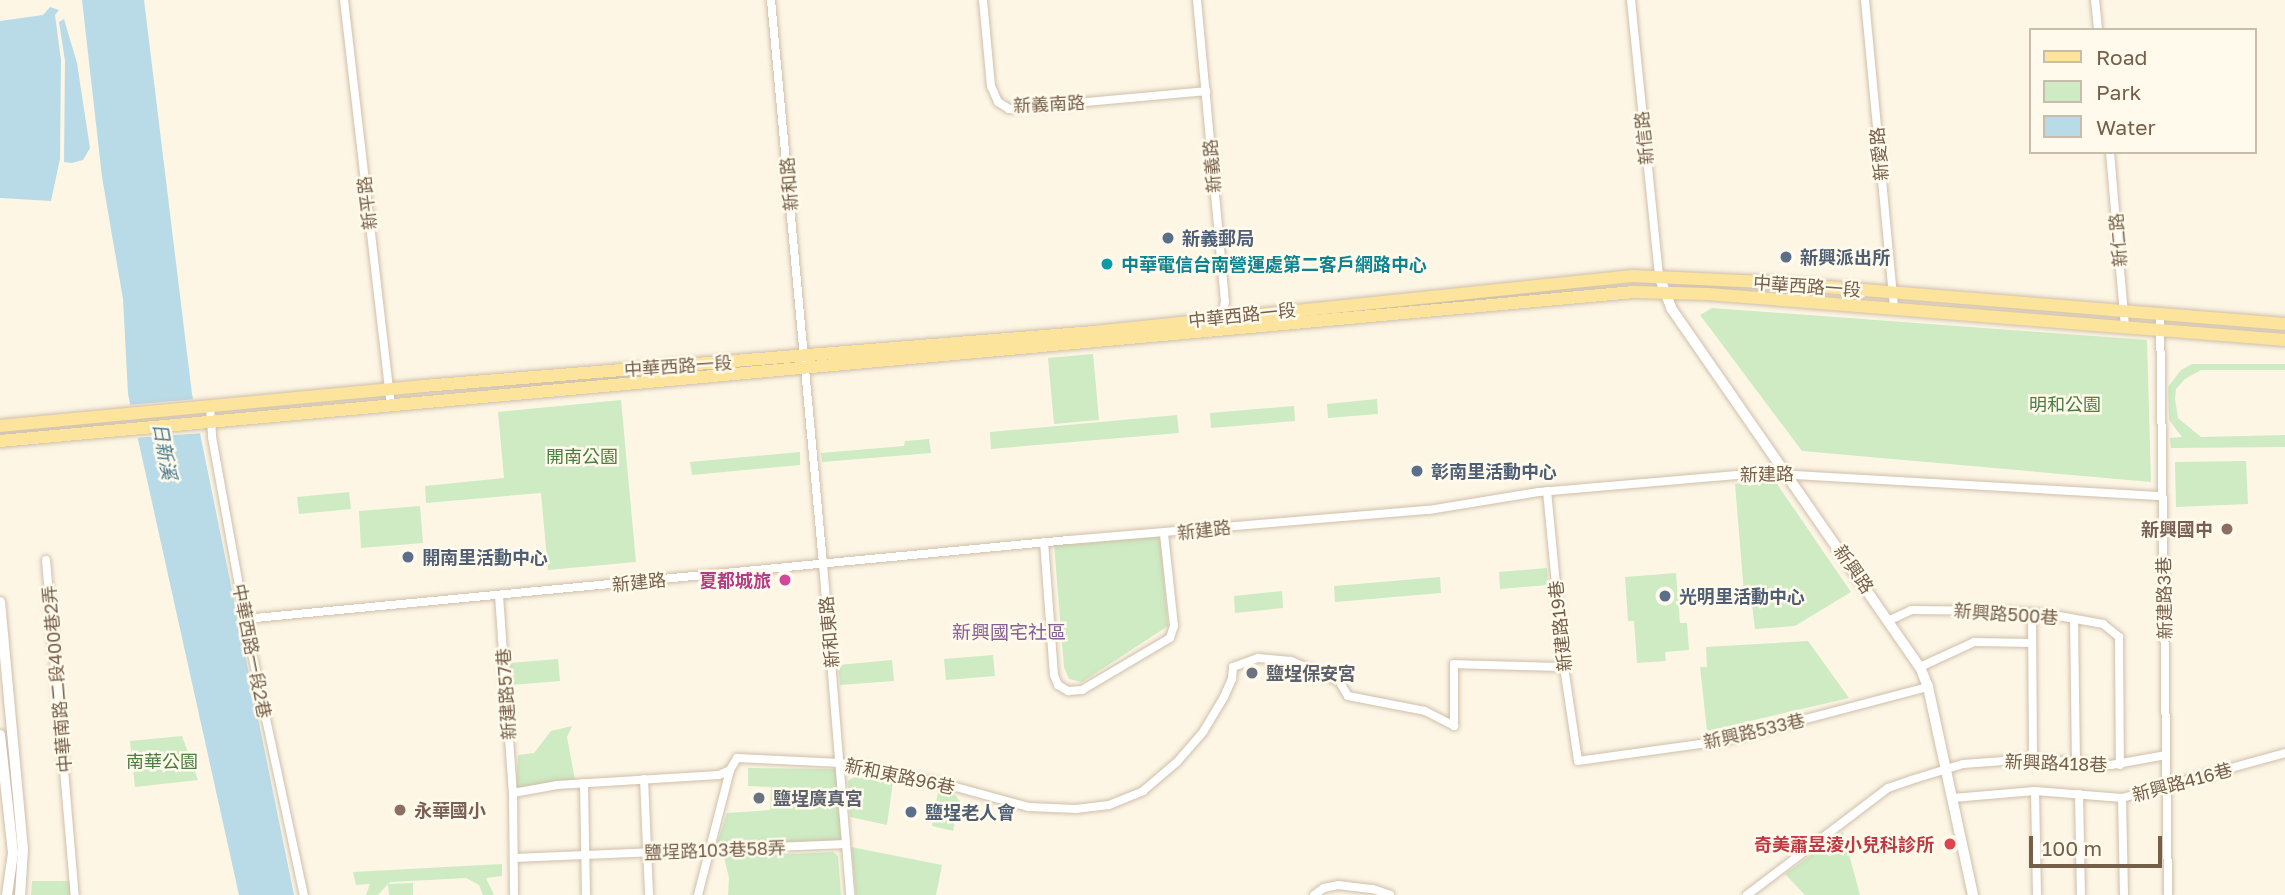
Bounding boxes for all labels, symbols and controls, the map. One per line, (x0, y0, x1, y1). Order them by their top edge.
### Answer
legend (2030, 28, 2257, 154)
text: Road (2096, 44, 2147, 70)
text: Park (2096, 79, 2141, 105)
street label: 新義南路 (1012, 91, 1086, 117)
street label: 新信路 (1630, 110, 1658, 166)
text: Water (2096, 114, 2156, 140)
street label: 新愛路 (1866, 126, 1892, 182)
street label: 新義路 (1199, 138, 1225, 194)
street label: 新和路 (776, 156, 802, 212)
street label: 新平路 (353, 175, 381, 231)
street label: 新仁路 (2105, 212, 2131, 268)
place label: 新義郵局 (1182, 227, 1254, 249)
marker: 新義郵局 (1160, 230, 1176, 246)
place label: 新興派出所 (1800, 246, 1890, 268)
marker: 新興派出所 (1778, 249, 1794, 265)
place label: 中華電信台南營運處第二客戶網路中心 (1121, 253, 1427, 275)
marker: 中華電信台南營運處第二客戶網路中心 (1099, 256, 1115, 272)
street label: 中華西路一段 (1752, 271, 1862, 301)
street label: 中華西路一段 (1187, 299, 1297, 331)
street label: 中華西路一段 (623, 351, 733, 381)
park label: 明和公園 (2029, 393, 2101, 415)
water label: 日新溪 (149, 421, 181, 481)
park label: 開南公園 (546, 445, 618, 467)
place label: 彰南里活動中心 (1431, 460, 1557, 482)
marker: 彰南里活動中心 (1409, 463, 1425, 479)
street label: 新建路 (1740, 463, 1794, 485)
street label: 新建路 (1176, 516, 1232, 544)
place label: 新興國中 (2141, 518, 2213, 540)
marker: 新興國中 (2219, 521, 2235, 537)
street label: 新興路 (1830, 541, 1878, 597)
place label: 開南里活動中心 (422, 546, 548, 568)
marker: 開南里活動中心 (400, 549, 416, 565)
street label: 新建路3巷 (2152, 557, 2176, 639)
street label: 新建路 (611, 568, 667, 596)
place label: 夏都城旅 (699, 569, 771, 591)
marker: 夏都城旅 (777, 572, 793, 588)
street label: 新建路19巷 (1544, 579, 1576, 673)
street label: 中華西路一段2巷 (228, 582, 276, 720)
street label: 中華南路二段400巷2弄 (38, 585, 76, 773)
place label: 光明里活動中心 (1679, 585, 1805, 607)
marker: 光明里活動中心 (1657, 588, 1673, 604)
street label: 新和東路 (815, 595, 843, 669)
street label: 新興路500巷 (1953, 600, 2059, 628)
district label: 新興國宅社區 (952, 621, 1066, 643)
street label: 新建路57巷 (492, 647, 520, 741)
place label: 鹽埕保安宮 (1266, 662, 1356, 684)
marker: 鹽埕保安宮 (1244, 665, 1260, 681)
street label: 新興路533巷 (1701, 709, 1807, 753)
park label: 南華公園 (126, 750, 198, 772)
street label: 新興路418巷 (2004, 750, 2108, 776)
street label: 新和東路96巷 (843, 754, 957, 798)
street label: 新興路416巷 (2130, 758, 2234, 806)
place label: 鹽埕廣真宮 (773, 787, 863, 809)
marker: 鹽埕廣真宮 (751, 790, 767, 806)
place label: 永華國小 (414, 799, 486, 821)
place label: 鹽埕老人會 (925, 801, 1015, 823)
marker: 永華國小 (392, 802, 408, 818)
marker: 鹽埕老人會 (903, 804, 919, 820)
scale bar (2033, 822, 2166, 866)
place label: 奇美蕭昱淩小兒科診所 (1754, 833, 1934, 855)
marker: 奇美蕭昱淩小兒科診所 (1940, 834, 1960, 854)
text: 100 m (2042, 835, 2102, 861)
street label: 鹽埕路103巷58弄 (644, 837, 786, 863)

